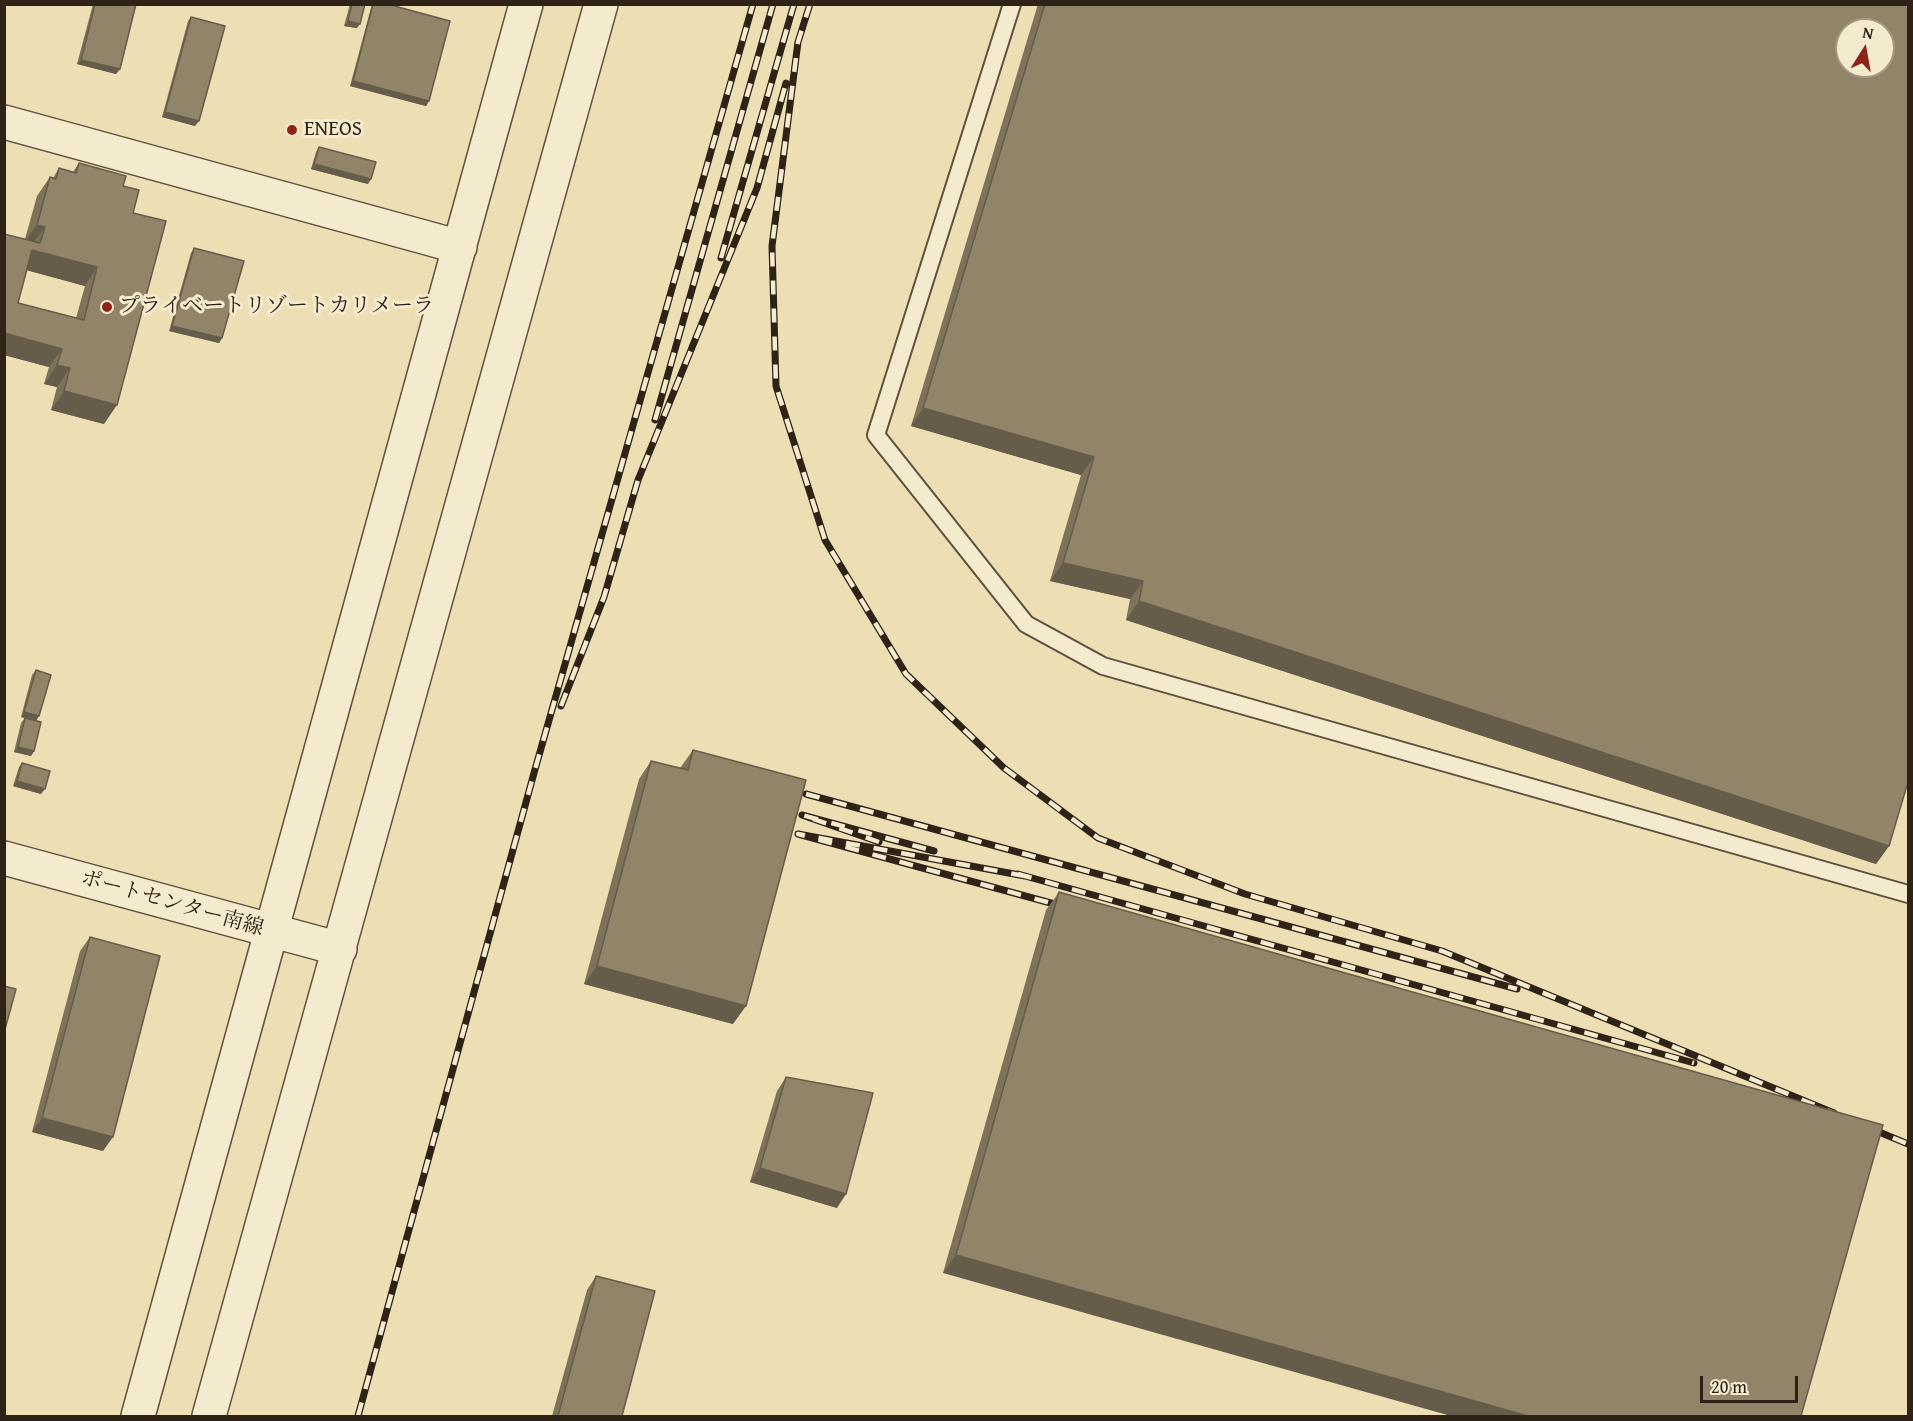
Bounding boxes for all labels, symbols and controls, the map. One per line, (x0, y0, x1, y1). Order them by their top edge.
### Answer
north arrow (1835, 18, 1895, 78)
text: N (1861, 19, 1876, 45)
place label: ENEOS (304, 117, 362, 143)
marker: ENEOS (285, 123, 299, 137)
place label: プライベートリゾートカリメーラ (119, 294, 434, 320)
marker: プライベートリゾートカリメーラ (100, 300, 114, 314)
street label: ポートセンター南線 (78, 866, 266, 942)
scale bar (1703, 1364, 1800, 1402)
text: 20 m (1711, 1373, 1747, 1400)

